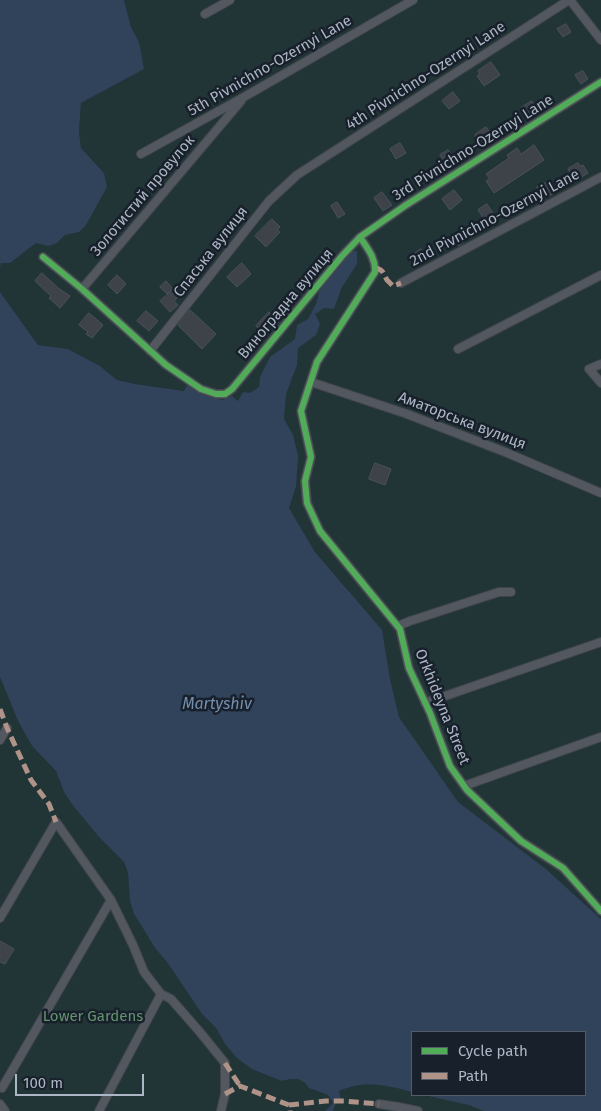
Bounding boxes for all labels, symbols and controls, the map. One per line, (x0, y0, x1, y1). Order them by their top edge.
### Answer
street label: 5th Pivnichno-Ozernyi Lane (185, 12, 355, 120)
street label: 4th Pivnichno-Ozernyi Lane (343, 18, 509, 134)
street label: 3rd Pivnichno-Ozernyi Lane (389, 91, 557, 205)
street label: Золотистий провулок (87, 132, 199, 260)
street label: 2nd Pivnichno-Ozernyi Lane (407, 166, 583, 270)
street label: Спаська вулиця (170, 203, 252, 301)
street label: Виноградна вулиця (235, 245, 337, 363)
street label: Аматорська вулиця (396, 388, 528, 454)
street label: Orkhideyna Street (411, 647, 473, 767)
water label: Martyshiv (182, 695, 252, 715)
park label: Lower Gardens (43, 1008, 143, 1026)
legend (411, 1031, 586, 1096)
text: Cycle path (458, 1042, 528, 1060)
scale bar (18, 1064, 146, 1096)
text: Path (458, 1067, 488, 1085)
text: 100 m (23, 1074, 63, 1092)

